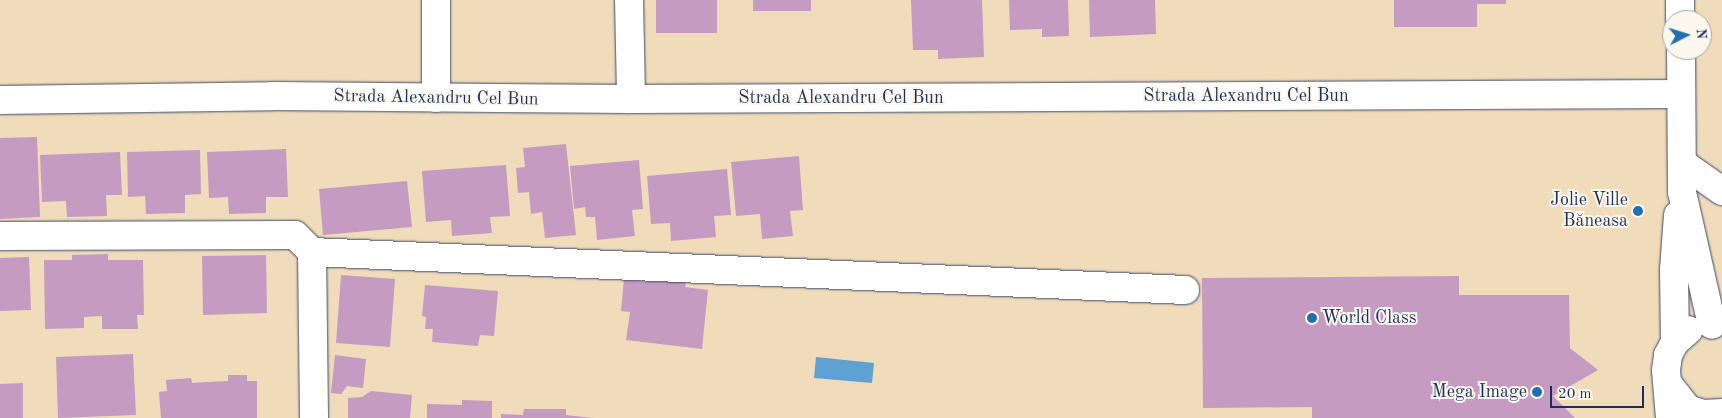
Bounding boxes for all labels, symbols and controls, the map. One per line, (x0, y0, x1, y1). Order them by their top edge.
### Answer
north arrow (1662, 10, 1712, 60)
text: N (1694, 28, 1708, 40)
street label: Strada Alexandru Cel Bun (333, 85, 539, 111)
street label: Strada Alexandru Cel Bun (1143, 85, 1349, 107)
street label: Strada Alexandru Cel Bun (738, 87, 944, 109)
place label: Jolie Ville Băneasa (1550, 190, 1628, 232)
marker: Jolie Ville Băneasa (1632, 205, 1644, 217)
place label: World Class (1322, 307, 1417, 329)
marker: World Class (1306, 312, 1318, 324)
scale bar (1552, 376, 1646, 408)
place label: Mega Image (1432, 381, 1527, 403)
marker: Mega Image (1531, 386, 1543, 398)
text: 20 m (1558, 387, 1592, 402)

